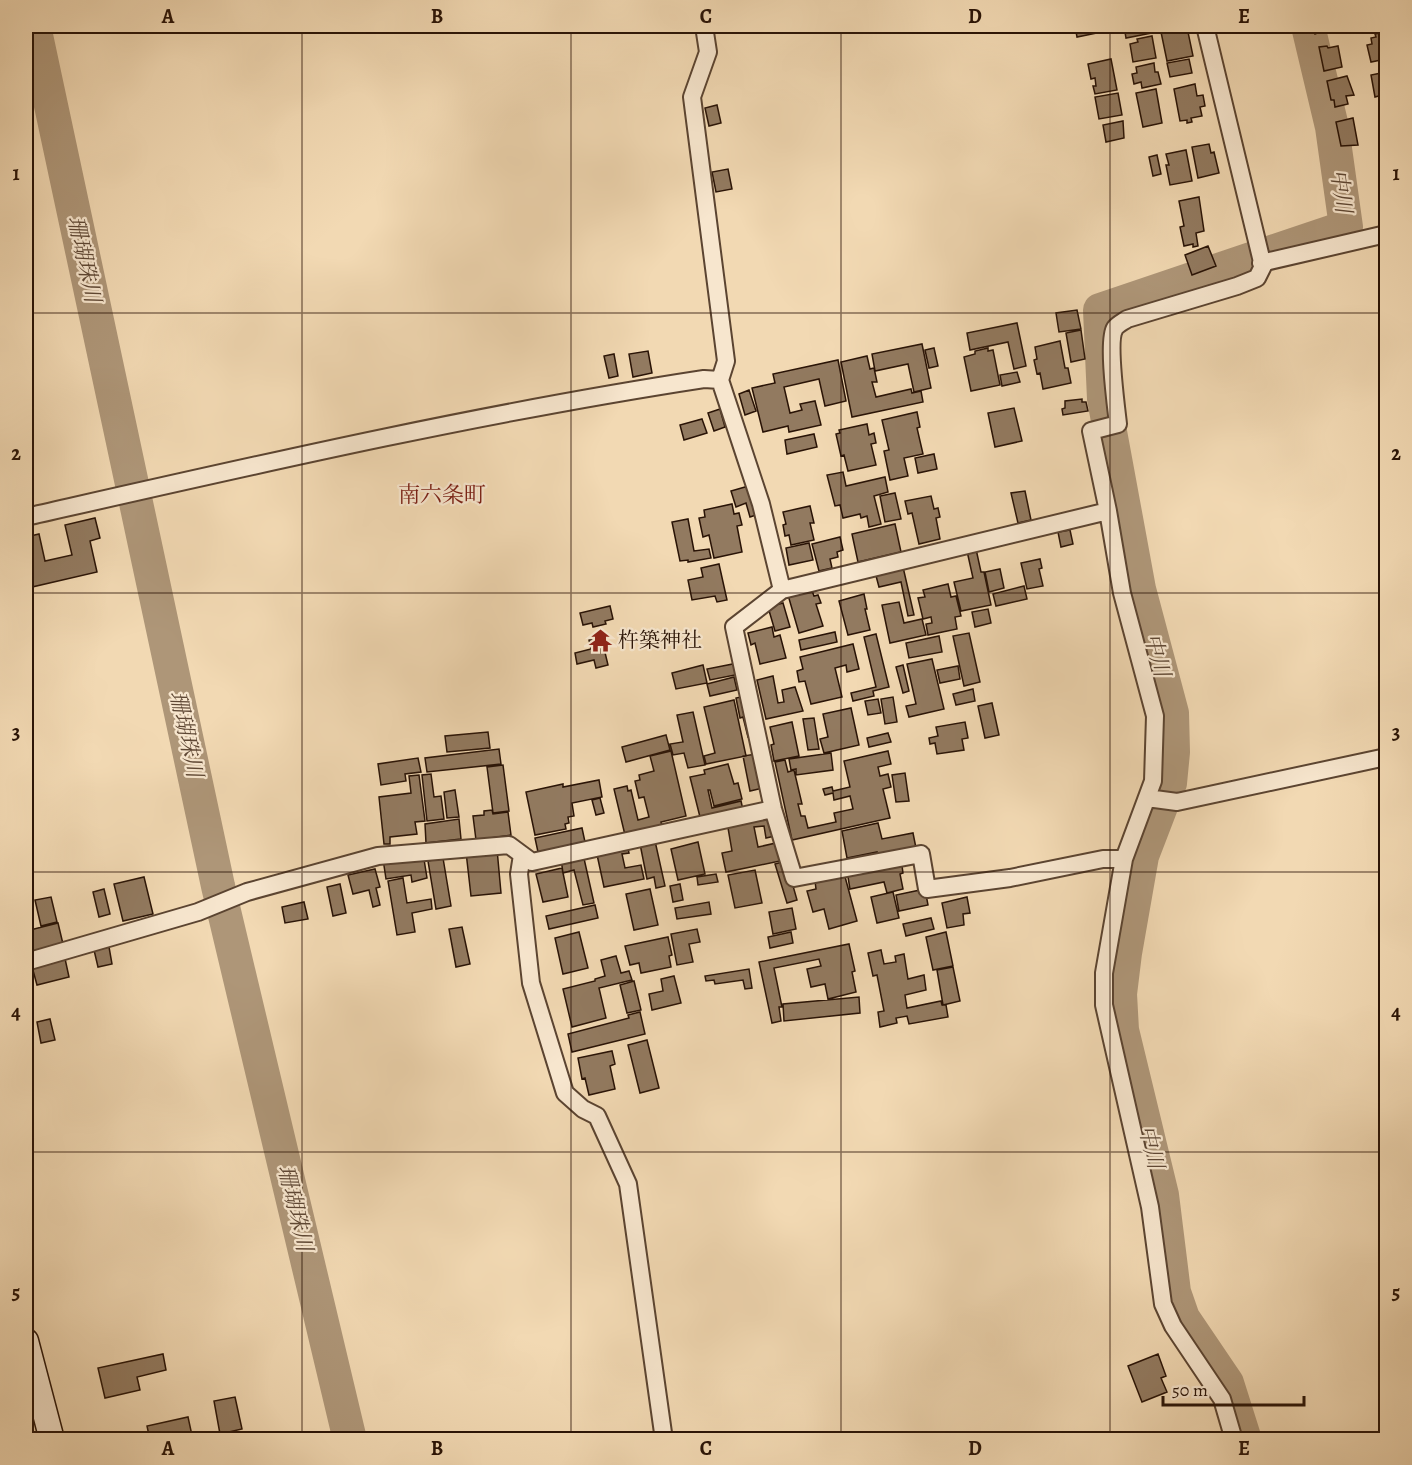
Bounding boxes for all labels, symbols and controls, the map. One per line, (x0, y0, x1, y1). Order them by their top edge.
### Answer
text: A (161, 3, 175, 30)
text: B (431, 3, 443, 30)
text: C (700, 3, 712, 30)
text: D (968, 3, 982, 30)
text: E (1238, 3, 1250, 30)
text: 1 (12, 160, 20, 187)
text: 1 (1392, 160, 1400, 187)
water label: 中川 (1323, 167, 1359, 217)
water label: 珊瑚珠川 (60, 213, 108, 307)
text: 2 (11, 440, 21, 467)
text: 2 (1391, 440, 1401, 467)
district label: 南六条町 (398, 480, 486, 510)
place label: 杵築神社 (618, 626, 702, 654)
temple icon: 杵築神社 (587, 627, 613, 653)
water label: 中川 (1137, 630, 1178, 682)
water label: 珊瑚珠川 (162, 688, 210, 782)
text: 3 (12, 719, 20, 746)
text: 3 (1392, 719, 1400, 746)
text: 4 (11, 999, 21, 1026)
text: 4 (1391, 999, 1401, 1026)
water label: 中川 (1131, 1122, 1171, 1174)
water label: 珊瑚珠川 (270, 1162, 320, 1256)
text: 5 (12, 1279, 20, 1306)
text: 5 (1392, 1279, 1400, 1306)
scale bar (1163, 1369, 1304, 1407)
text: 50 m (1172, 1378, 1208, 1402)
text: A (161, 1435, 175, 1462)
text: B (431, 1435, 443, 1462)
text: C (700, 1435, 712, 1462)
text: D (968, 1435, 982, 1462)
text: E (1238, 1435, 1250, 1462)

